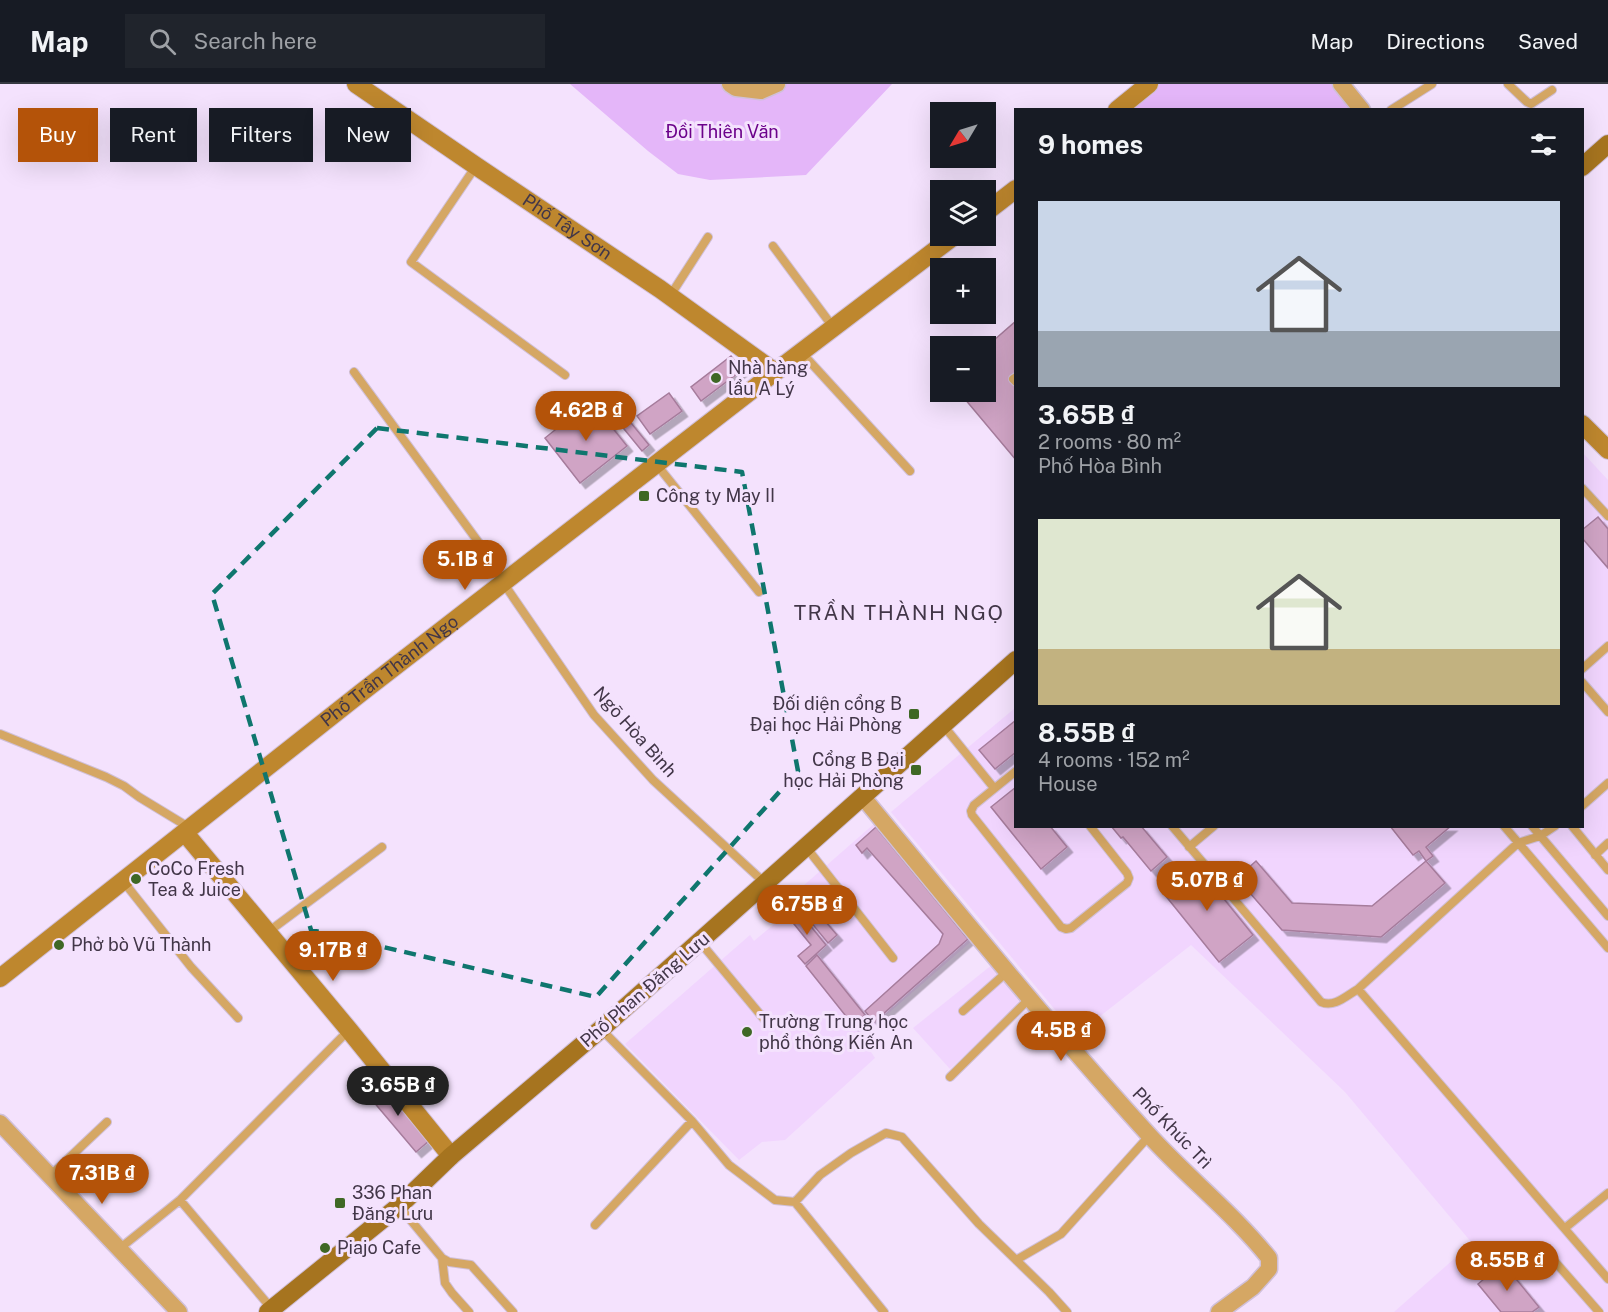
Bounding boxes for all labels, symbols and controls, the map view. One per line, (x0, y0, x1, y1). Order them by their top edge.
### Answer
search box (125, 14, 545, 68)
text: Map (30, 25, 89, 58)
icon: search (146, 25, 179, 58)
text: Search here (194, 28, 317, 54)
text: Map (1311, 29, 1353, 54)
text: Directions (1386, 29, 1485, 54)
text: Saved (1518, 29, 1578, 54)
north arrow (930, 102, 996, 168)
map controls (930, 102, 996, 402)
chip: Buy (18, 108, 98, 162)
chip: Rent (110, 108, 197, 162)
chip: Filters (209, 108, 313, 162)
chip: New (325, 108, 411, 162)
park label: Đồi Thiên Văn (665, 121, 779, 142)
icon: filters (1527, 128, 1560, 161)
text: 9 homes (1038, 129, 1143, 160)
button: layers (930, 180, 996, 246)
street label: Phố Tây Sơn (519, 189, 616, 264)
icon: home (1245, 240, 1353, 348)
button: + (930, 258, 996, 324)
button: − (930, 336, 996, 402)
place label: Nhà hàng lẩu A Lý (728, 357, 808, 399)
marker: Nhà hàng lẩu A Lý (709, 371, 723, 385)
pin: 4.62B ₫ (531, 391, 641, 442)
text: 4.62B ₫ (549, 398, 623, 422)
text: 3.65B ₫ (1038, 399, 1135, 430)
text: 2 rooms · 80 m² (1038, 430, 1181, 454)
text: Phố Hòa Bình (1038, 454, 1162, 478)
place label: Công ty May II (656, 485, 775, 506)
marker: Công ty May II (637, 489, 651, 503)
pin: 5.1B ₫ (416, 540, 514, 591)
text: 5.1B ₫ (437, 547, 493, 571)
icon: home (1245, 558, 1353, 666)
district label: TRẦN THÀNH NGỌ (794, 599, 1004, 625)
street label: Phố Trần Thành Ngọ (316, 610, 462, 731)
street label: Ngõ Hòa Bình (589, 682, 681, 781)
place label: Đối diện cổng B Đại học Hải Phòng (750, 693, 902, 735)
marker: Đối diện cổng B Đại học Hải Phòng (907, 707, 921, 721)
text: 8.55B ₫ (1038, 717, 1135, 748)
text: 4 rooms · 152 m² (1038, 748, 1190, 772)
place label: Cổng B Đại học Hải Phòng (783, 749, 904, 791)
marker: Cổng B Đại học Hải Phòng (909, 763, 923, 777)
text: House (1038, 772, 1098, 796)
place label: CoCo Fresh Tea & Juice (148, 858, 245, 900)
pin: 5.07B ₫ (1152, 861, 1262, 912)
text: 5.07B ₫ (1171, 868, 1243, 892)
marker: CoCo Fresh Tea & Juice (129, 872, 143, 886)
pin: 6.75B ₫ (752, 885, 862, 936)
text: 6.75B ₫ (771, 892, 843, 916)
street label: Phố Phan Đăng Lưu (576, 928, 713, 1051)
pin: 9.17B ₫ (278, 931, 388, 982)
place label: Phở bò Vũ Thành (71, 934, 211, 955)
marker: Phở bò Vũ Thành (52, 938, 66, 952)
text: 9.17B ₫ (299, 938, 367, 962)
place label: Trường Trung học phổ thông Kiến An (759, 1011, 913, 1053)
pin: 4.5B ₫ (1012, 1011, 1110, 1062)
text: 4.5B ₫ (1031, 1018, 1091, 1042)
marker: Trường Trung học phổ thông Kiến An (740, 1025, 754, 1039)
pin: 3.65B ₫ (343, 1066, 453, 1117)
text: 3.65B ₫ (361, 1073, 435, 1097)
street label: Phố Khúc Trì (1128, 1083, 1216, 1173)
pin: 7.31B ₫ (47, 1154, 157, 1205)
text: 7.31B ₫ (69, 1161, 135, 1185)
place label: 336 Phan Đăng Lưu (352, 1182, 433, 1224)
marker: 336 Phan Đăng Lưu (333, 1196, 347, 1210)
place label: Piajo Cafe (337, 1237, 421, 1258)
marker: Piajo Cafe (318, 1241, 332, 1255)
pin: 8.55B ₫ (1452, 1241, 1562, 1292)
text: 8.55B ₫ (1470, 1248, 1544, 1272)

